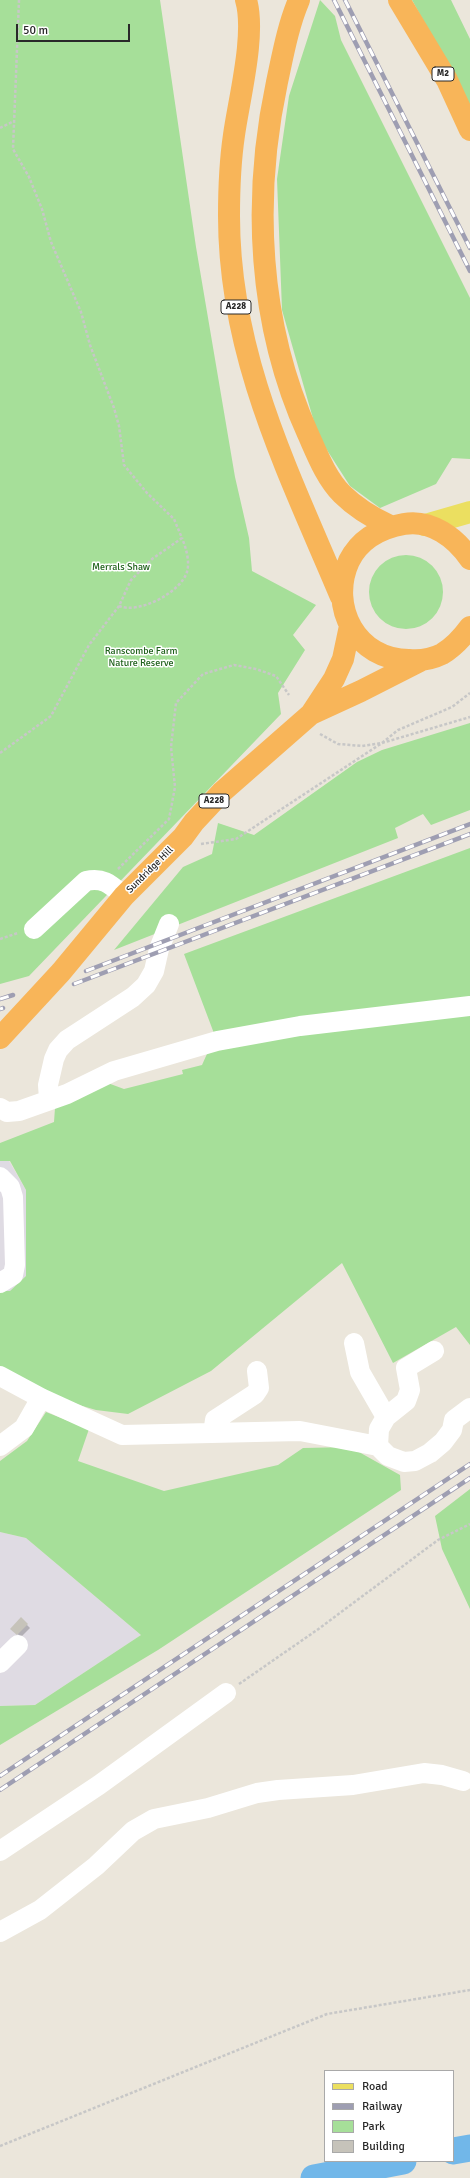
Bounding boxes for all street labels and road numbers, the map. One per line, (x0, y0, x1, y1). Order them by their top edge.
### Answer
road number: M2 (432, 67, 454, 81)
road number: A228 (221, 300, 251, 314)
road number: A228 (199, 794, 229, 808)
street label: Sundridge Hill (124, 844, 176, 896)

